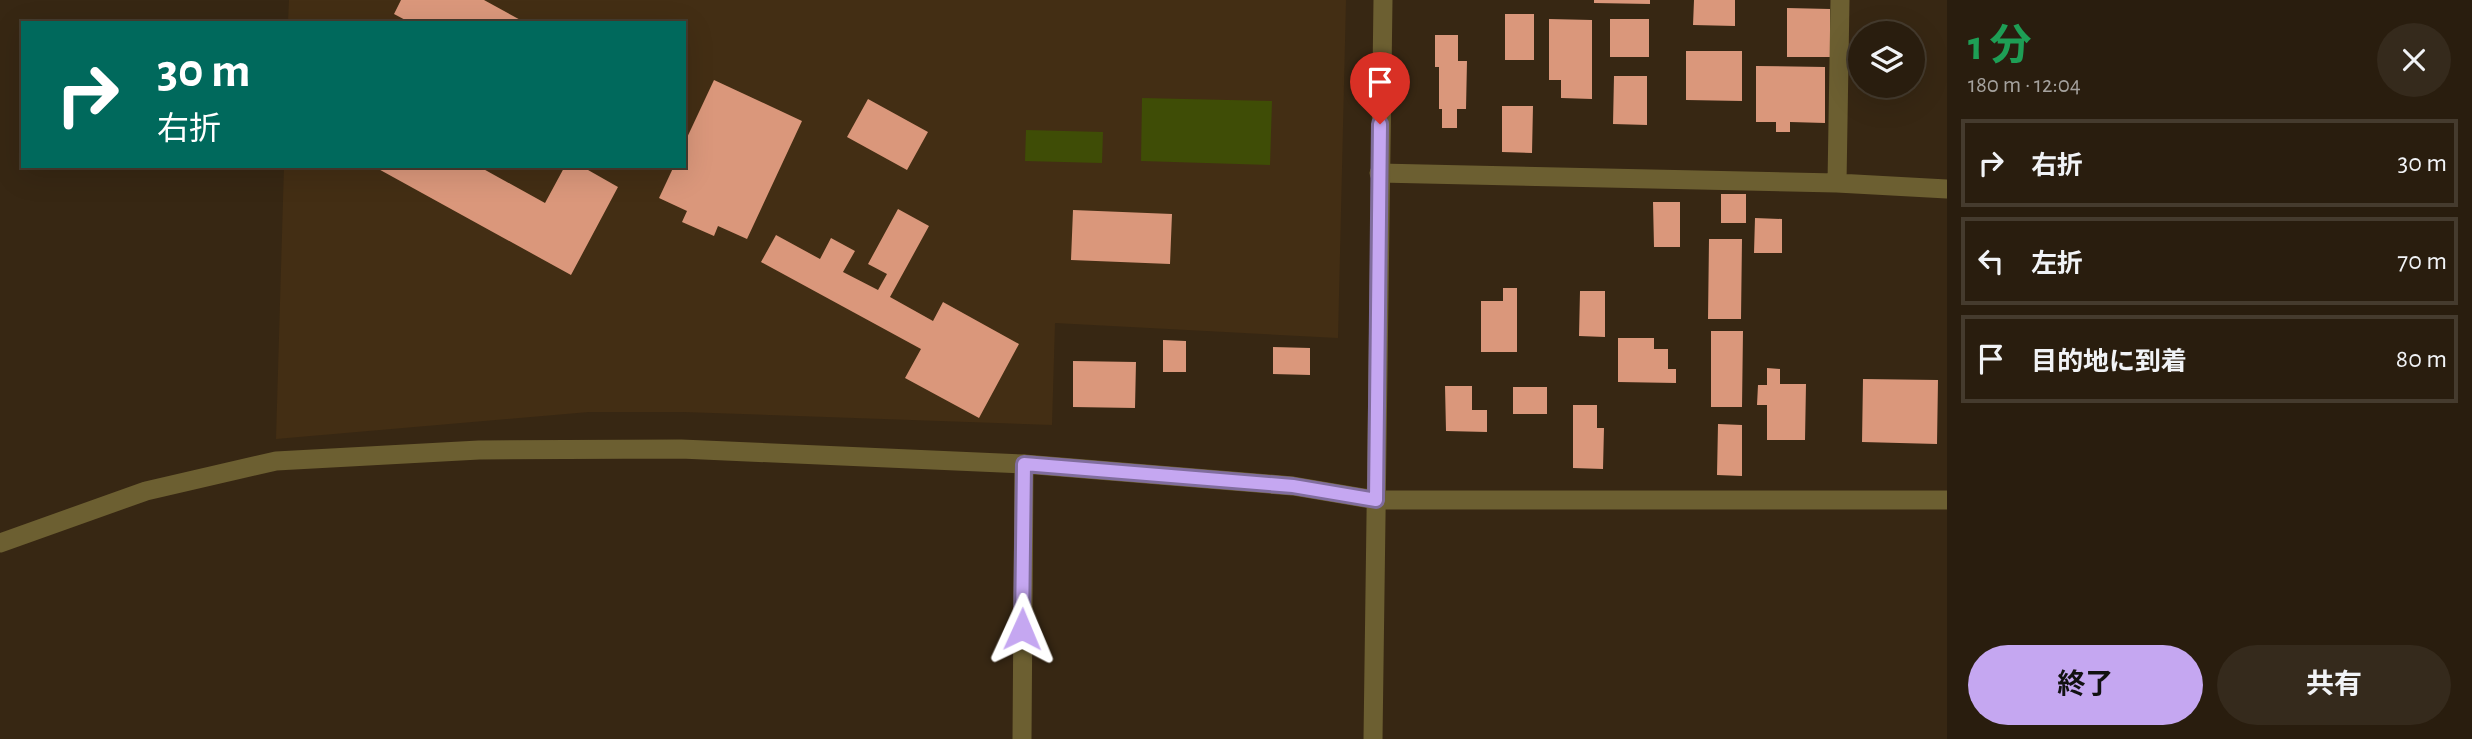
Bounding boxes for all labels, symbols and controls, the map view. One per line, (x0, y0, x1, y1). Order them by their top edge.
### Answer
map controls (1848, 21, 1925, 98)
button: layers (1848, 21, 1925, 98)
button: close (2377, 23, 2451, 97)
text: 1 分 (1968, 25, 2031, 67)
text: 30 m (157, 47, 251, 96)
icon: right (42, 49, 133, 140)
pin (1350, 52, 1410, 124)
icon: arrive (1361, 63, 1399, 101)
text: 180 m · 12:04 (1968, 74, 2081, 97)
text: 右折 (157, 113, 221, 145)
icon: right (1972, 144, 2010, 182)
text: 30 m (2397, 150, 2447, 176)
text: 右折 (2031, 153, 2083, 179)
icon: left (1972, 242, 2010, 280)
text: 70 m (2397, 248, 2447, 274)
text: 左折 (2031, 251, 2083, 277)
icon: arrive (1972, 340, 2010, 378)
text: 80 m (2396, 346, 2447, 372)
text: 目的地に到着 (2031, 349, 2187, 375)
position arrow (985, 592, 1059, 666)
button: 終了 (1968, 645, 2203, 725)
button: 共有 (2217, 645, 2451, 725)

